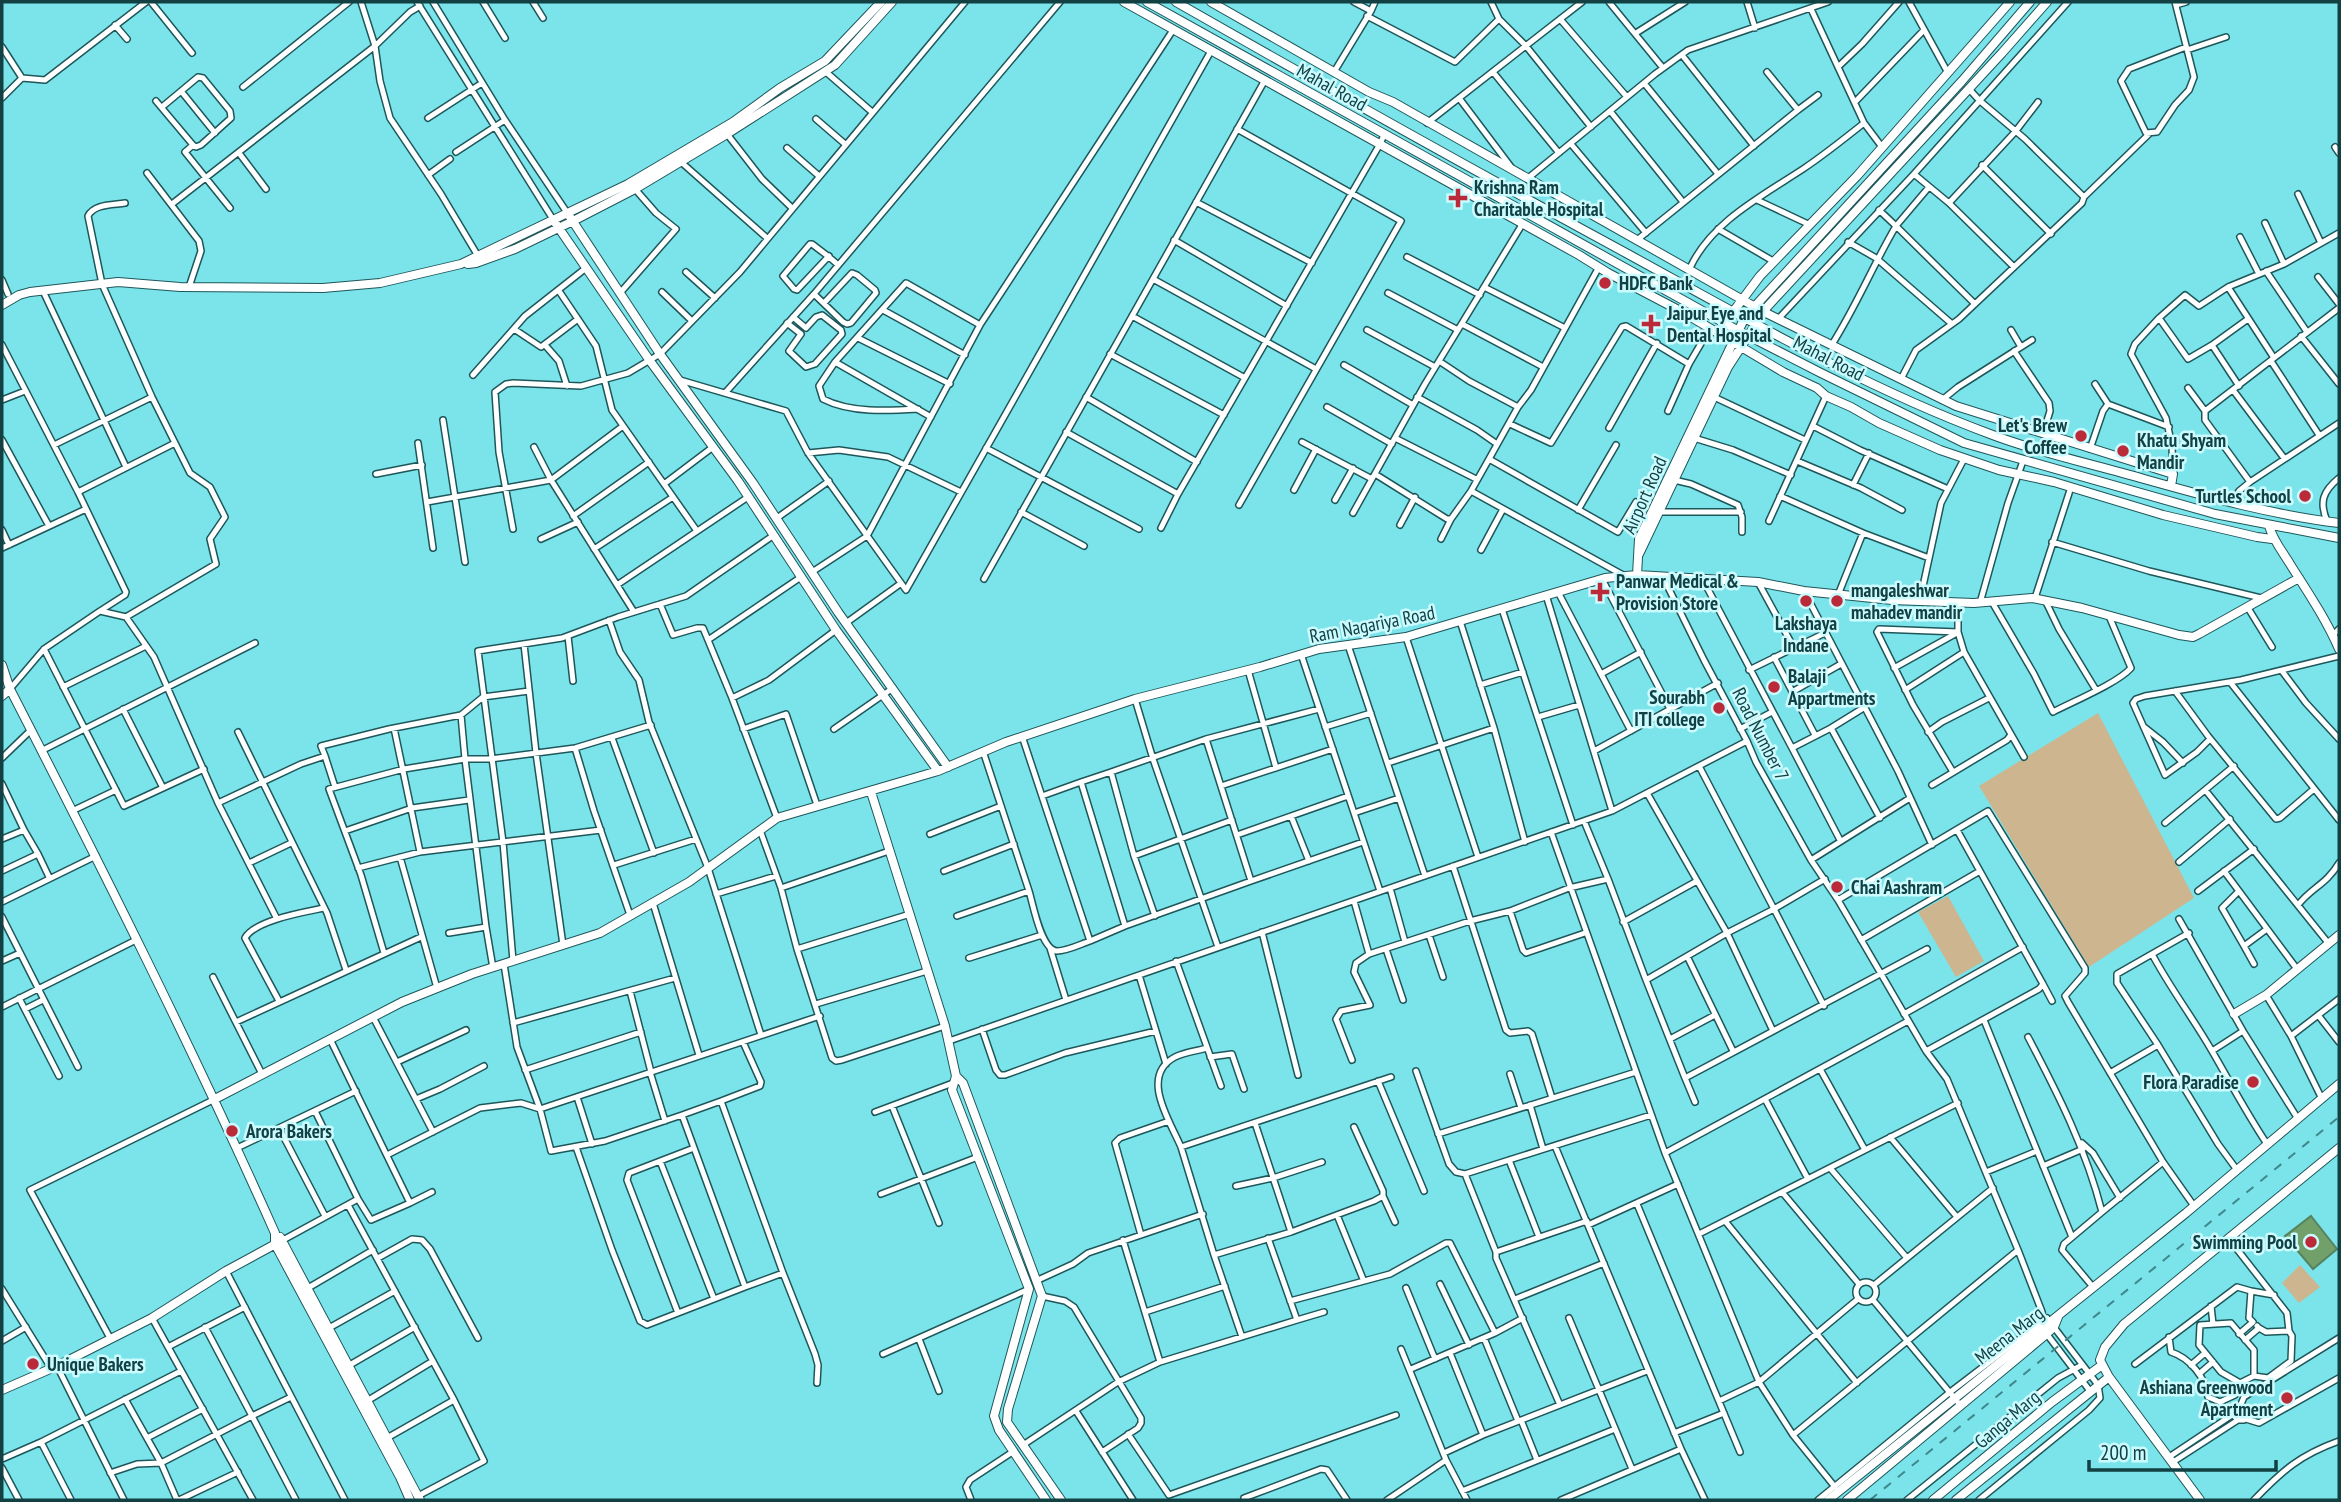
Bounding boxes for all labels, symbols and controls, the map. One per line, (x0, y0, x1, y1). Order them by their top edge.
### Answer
street label: Mahal Road (1293, 58, 1371, 116)
place label: Krishna Ram Charitable Hospital (1474, 175, 1604, 221)
marker: Krishna Ram Charitable Hospital (1448, 188, 1468, 208)
place label: HDFC Bank (1619, 271, 1693, 295)
marker: HDFC Bank (1597, 275, 1613, 291)
place label: Jaipur Eye and Dental Hospital (1666, 301, 1772, 347)
marker: Jaipur Eye and Dental Hospital (1641, 314, 1661, 334)
street label: Mahal Road (1789, 330, 1869, 386)
place label: Let's Brew Coffee (1998, 413, 2068, 459)
marker: Let's Brew Coffee (2073, 428, 2089, 444)
place label: Khatu Shyam Mandir (2137, 428, 2226, 474)
marker: Khatu Shyam Mandir (2115, 443, 2131, 459)
street label: Airport Road (1616, 453, 1672, 537)
place label: Turtles School (2195, 484, 2291, 508)
marker: Turtles School (2297, 488, 2313, 504)
place label: Panwar Medical & Provision Store (1616, 569, 1739, 615)
place label: mangaleshwar mahadev mandir (1851, 578, 1963, 624)
marker: Panwar Medical & Provision Store (1590, 582, 1610, 602)
marker: Lakshaya Indane (1798, 593, 1814, 609)
marker: mangaleshwar mahadev mandir (1829, 593, 1845, 609)
street label: Ram Nagariya Road (1307, 600, 1437, 648)
place label: Lakshaya Indane (1775, 611, 1837, 657)
place label: Balaji Appartments (1787, 664, 1876, 710)
marker: Balaji Appartments (1766, 679, 1782, 695)
street label: Road Number 7 (1727, 683, 1795, 785)
place label: Sourabh ITI college (1634, 685, 1705, 731)
marker: Sourabh ITI college (1711, 700, 1727, 716)
place label: Chai Aashram (1851, 875, 1942, 899)
marker: Chai Aashram (1829, 879, 1845, 895)
place label: Flora Paradise (2143, 1070, 2239, 1094)
marker: Flora Paradise (2245, 1074, 2261, 1090)
place label: Arora Bakers (245, 1119, 332, 1143)
marker: Arora Bakers (224, 1123, 240, 1139)
place label: Swimming Pool (2193, 1230, 2297, 1254)
marker: Swimming Pool (2303, 1234, 2319, 1250)
street label: Meena Marg (1970, 1301, 2048, 1369)
place label: Unique Bakers (47, 1352, 144, 1376)
marker: Unique Bakers (25, 1356, 41, 1372)
place label: Ashiana Greenwood Apartment (2139, 1375, 2273, 1421)
street label: Ganga Marg (1969, 1385, 2045, 1453)
marker: Ashiana Greenwood Apartment (2279, 1390, 2295, 1406)
scale bar (2089, 1428, 2276, 1472)
text: 200 m (2100, 1439, 2146, 1466)

